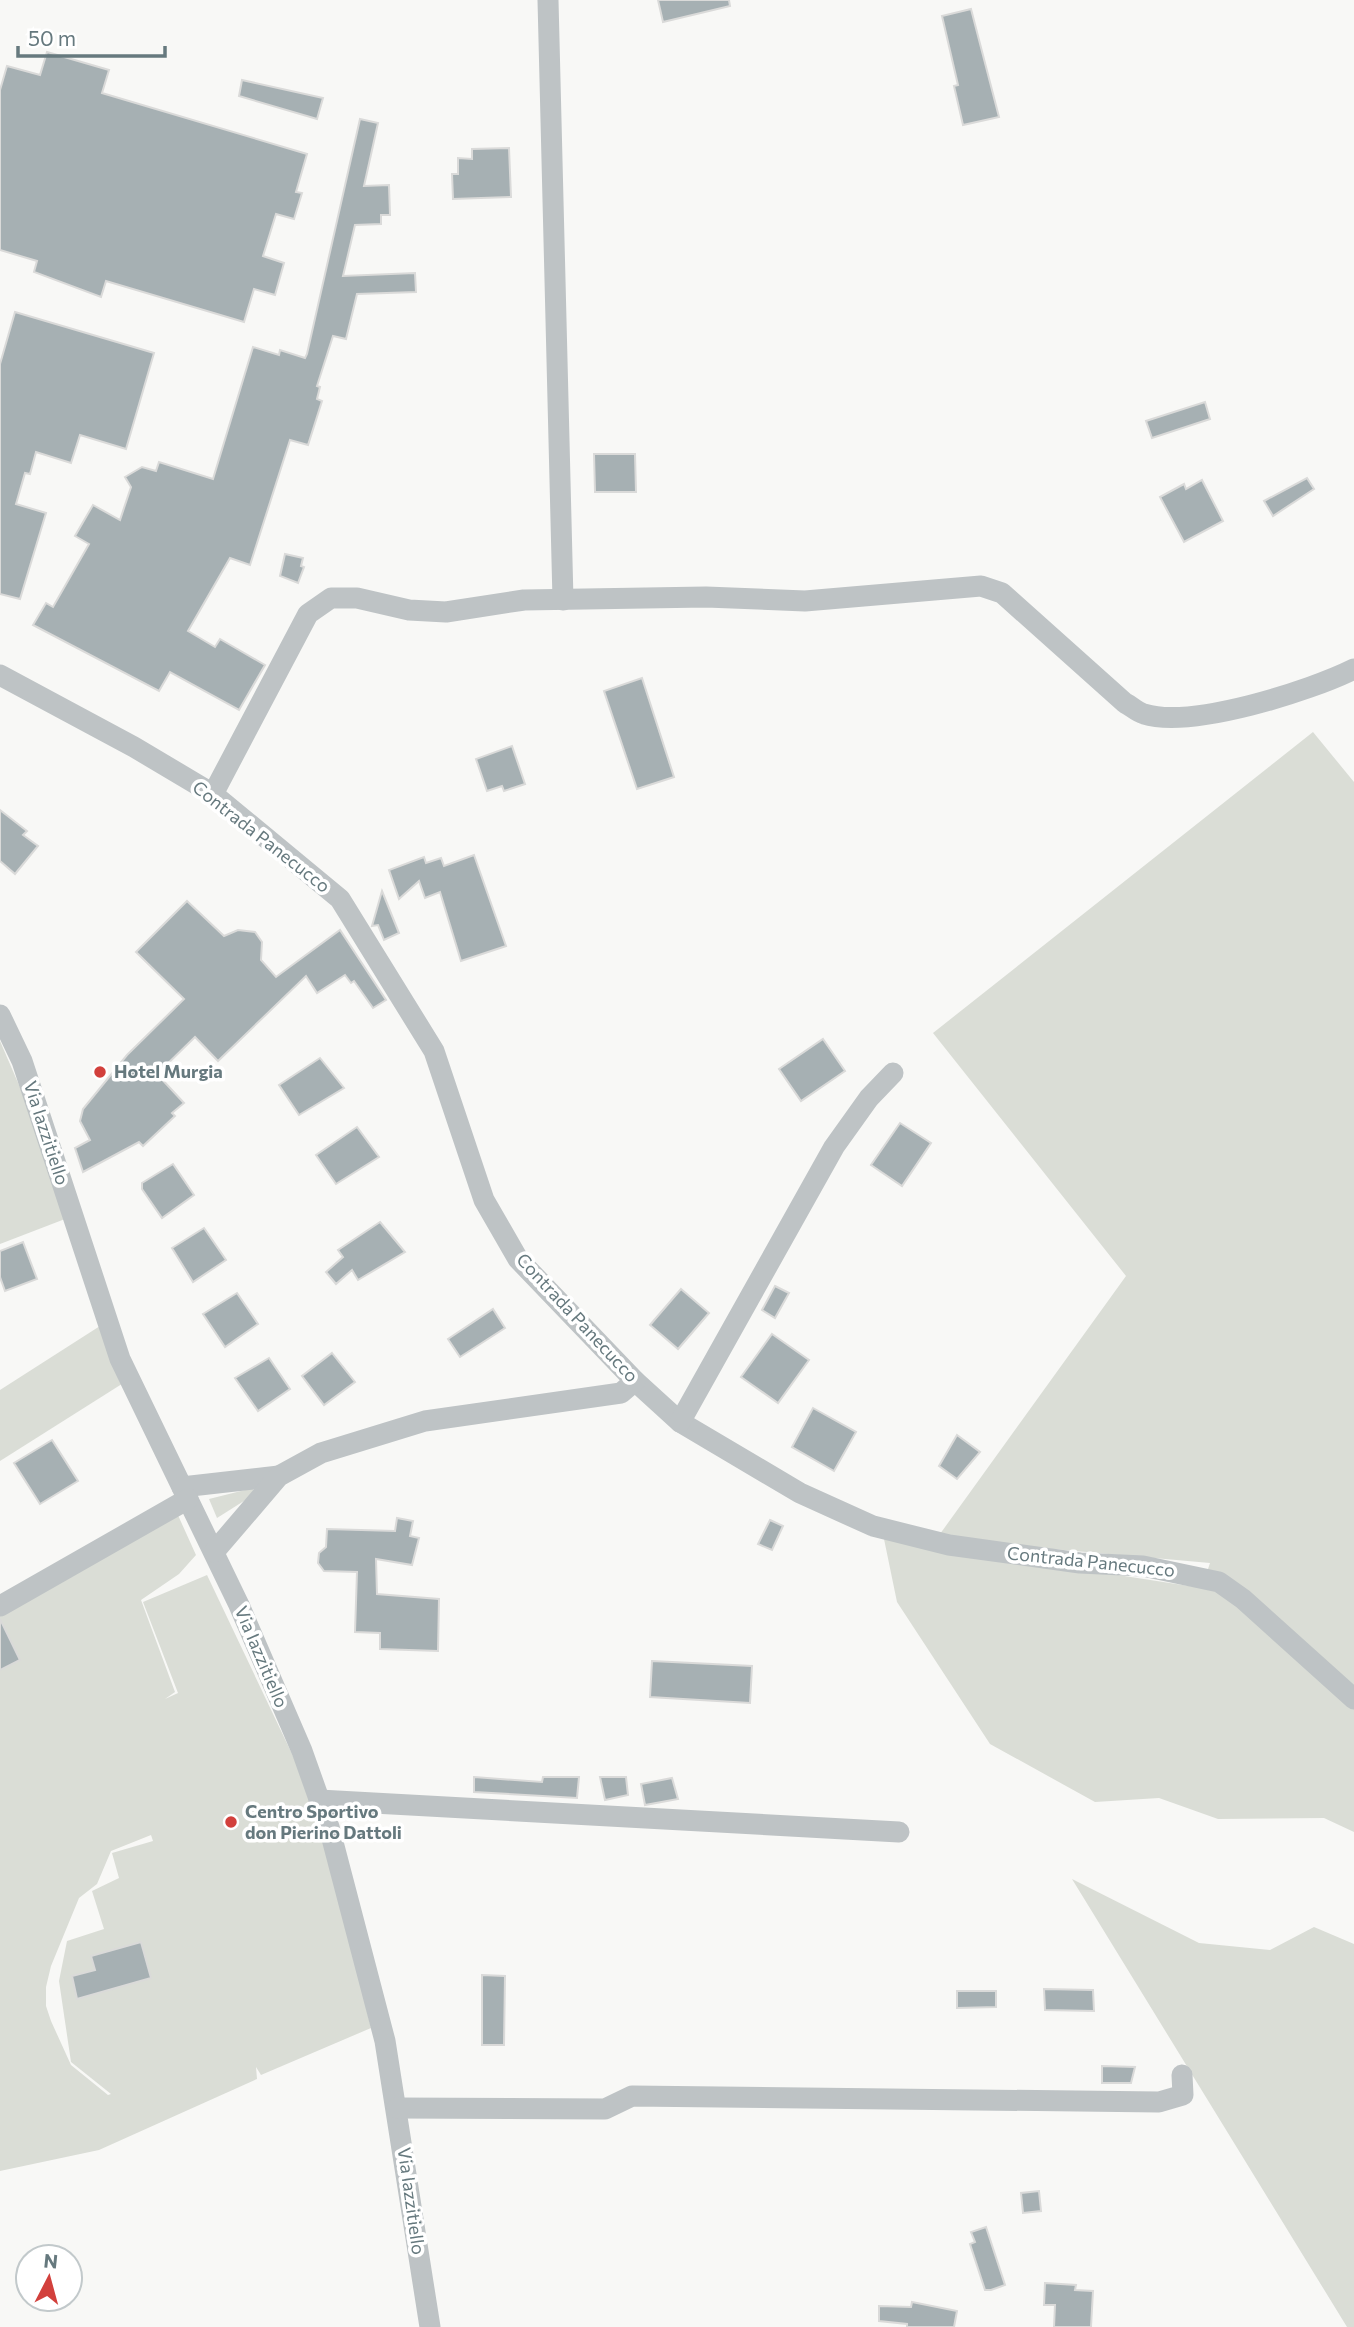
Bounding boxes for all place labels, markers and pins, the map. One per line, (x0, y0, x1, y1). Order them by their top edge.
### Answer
place label: Hotel Murgia (114, 1060, 223, 1082)
marker: Hotel Murgia (92, 1064, 108, 1080)
place label: Centro Sportivo don Pierino Dattoli (245, 1800, 402, 1843)
marker: Centro Sportivo don Pierino Dattoli (223, 1814, 239, 1830)

